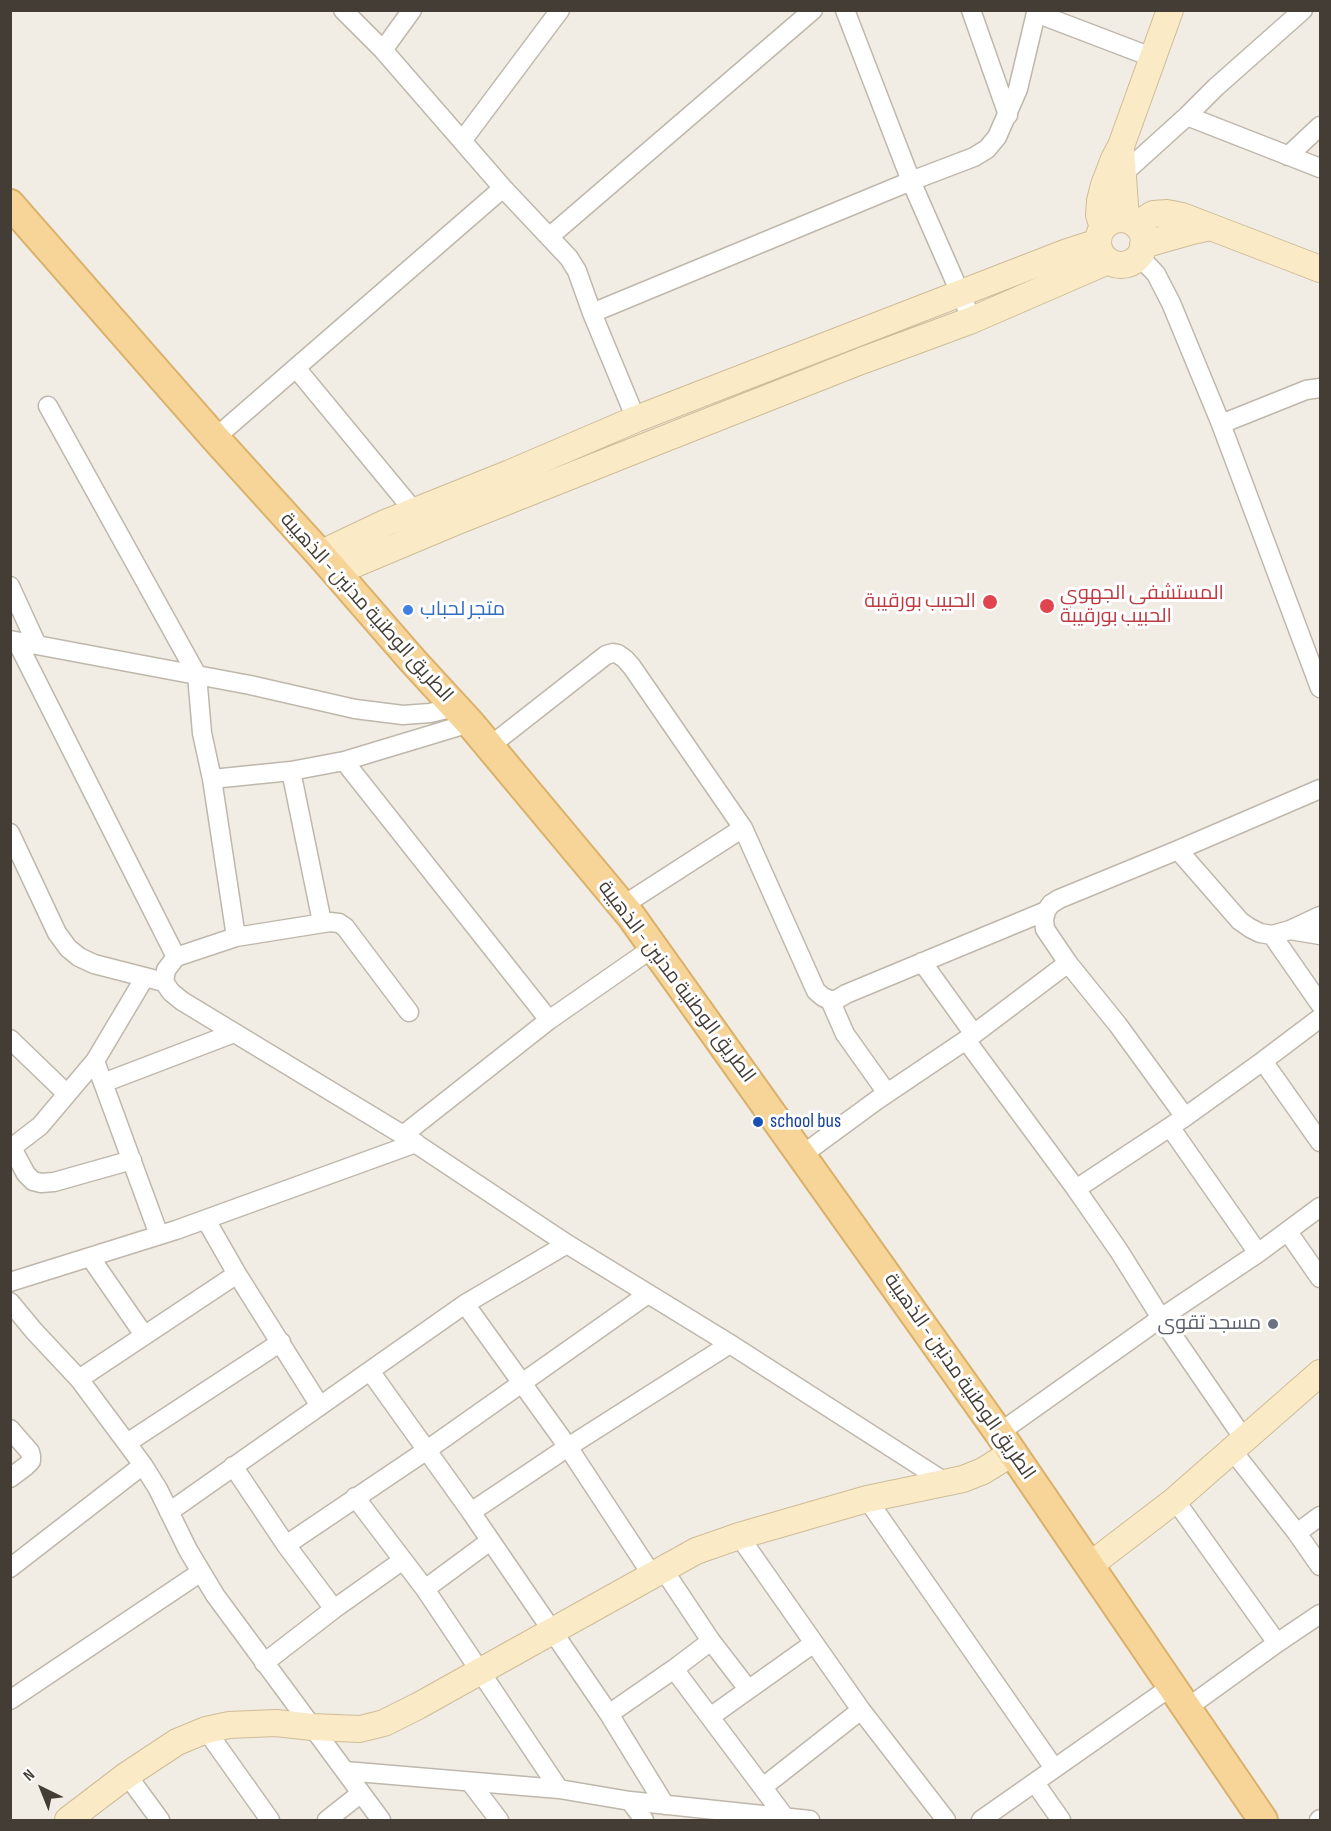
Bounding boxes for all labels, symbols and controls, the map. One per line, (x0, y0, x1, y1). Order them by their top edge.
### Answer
street label: الطريق الوطنية مدنين - الذهيبة (274, 508, 458, 708)
place label: المستشفى الجهوي الحبيب بورقيبة (1060, 582, 1224, 629)
place label: الحبيب بورقيبة (864, 590, 976, 614)
marker: الحبيب بورقيبة (981, 593, 999, 611)
marker: المستشفى الجهوي الحبيب بورقيبة (1038, 597, 1056, 615)
place label: متجر لحباب (420, 598, 505, 622)
marker: متجر لحباب (401, 603, 415, 617)
street label: الطريق الوطنية مدنين - الذهيبة (592, 876, 760, 1088)
place label: school bus (770, 1110, 841, 1134)
marker: school bus (751, 1115, 765, 1129)
street label: الطريق الوطنية مدنين - الذهيبة (878, 1269, 1040, 1485)
place label: مسجد تقوى (1157, 1312, 1261, 1336)
marker: مسجد تقوى (1266, 1317, 1280, 1331)
north arrow (12, 1759, 72, 1819)
text: N (20, 1766, 39, 1785)

